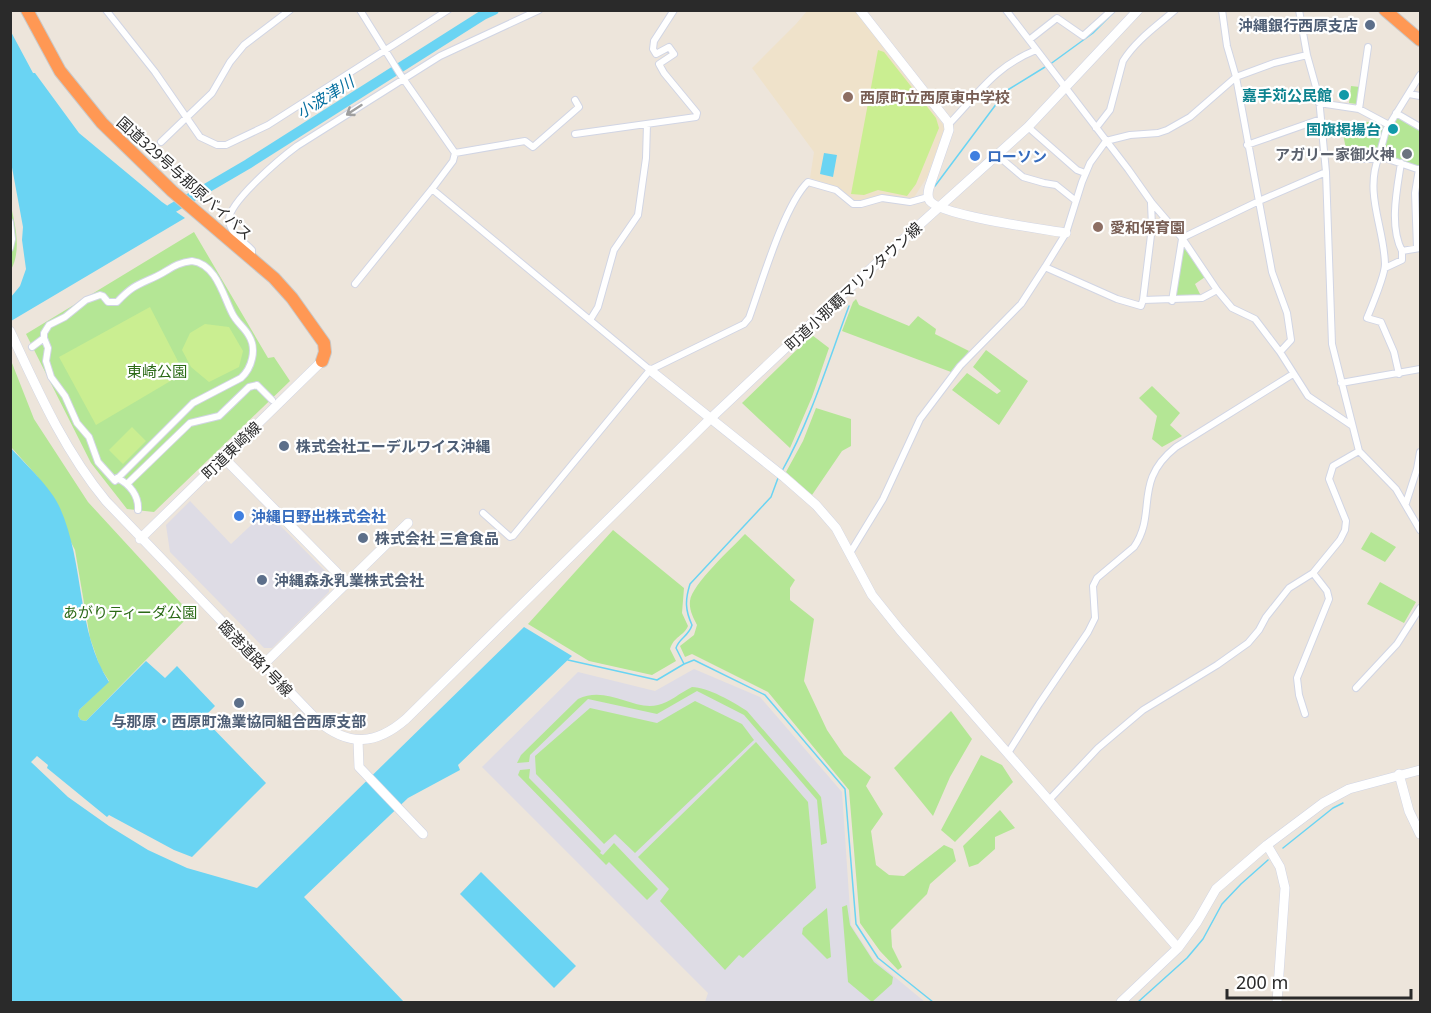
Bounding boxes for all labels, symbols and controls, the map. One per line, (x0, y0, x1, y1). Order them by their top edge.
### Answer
place label: 沖縄銀行西原支店 (1238, 15, 1358, 35)
marker: 沖縄銀行西原支店 (1363, 18, 1377, 32)
water label: 小波津川 (292, 70, 360, 123)
place label: 嘉手苅公民館 (1242, 85, 1332, 105)
place label: 西原町立西原東中学校 (860, 87, 1010, 107)
marker: 嘉手苅公民館 (1337, 88, 1351, 102)
marker: 西原町立西原東中学校 (841, 90, 855, 104)
one-way arrow (346, 104, 363, 116)
street label: 国道329号与那原バイパス (113, 112, 257, 244)
place label: 国旗掲揚台 (1306, 119, 1381, 139)
marker: 国旗掲揚台 (1386, 122, 1400, 136)
place label: アガリー家御火神 (1275, 144, 1395, 164)
place label: ローソン (987, 146, 1047, 166)
marker: アガリー家御火神 (1400, 147, 1414, 161)
marker: ローソン (968, 149, 982, 163)
street label: 町道小那覇マリンタウン線 (780, 217, 926, 355)
place label: 愛和保育園 (1110, 217, 1185, 237)
marker: 愛和保育園 (1091, 220, 1105, 234)
park label: 東崎公園 (127, 361, 187, 381)
street label: 町道東崎線 (197, 417, 265, 483)
place label: 株式会社エーデルワイス沖縄 (296, 436, 491, 456)
marker: 株式会社エーデルワイス沖縄 (277, 439, 291, 453)
place label: 沖縄日野出株式会社 (251, 506, 386, 526)
marker: 沖縄日野出株式会社 (232, 509, 246, 523)
place label: 株式会社 三倉食品 (375, 528, 499, 548)
marker: 株式会社 三倉食品 (356, 531, 370, 545)
place label: 沖縄森永乳業株式会社 (274, 570, 424, 590)
marker: 沖縄森永乳業株式会社 (255, 573, 269, 587)
park label: あがりティーダ公園 (63, 602, 197, 622)
street label: 臨港道路1号線 (215, 616, 297, 700)
marker: 与那原・西原町漁業協同組合西原支部 (232, 696, 246, 710)
place label: 与那原・西原町漁業協同組合西原支部 (111, 711, 367, 731)
scale bar (1227, 962, 1412, 1000)
text: 200 m (1236, 970, 1288, 994)

